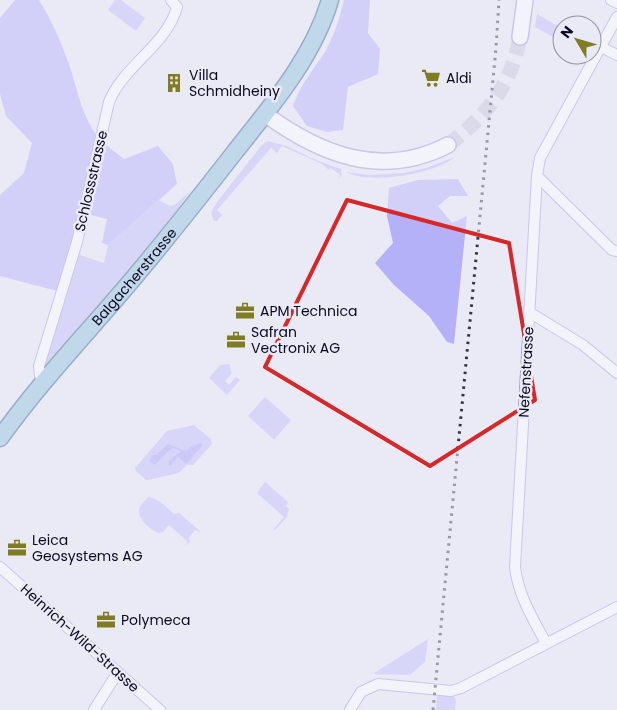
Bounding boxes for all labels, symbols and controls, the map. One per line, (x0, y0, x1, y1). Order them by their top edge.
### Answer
north arrow (552, 15, 602, 65)
text: N (556, 22, 578, 42)
place label: Villa Schmidheiny (189, 65, 280, 101)
supermarket icon: Aldi (420, 67, 442, 89)
place label: Aldi (446, 68, 472, 88)
building icon: Villa Schmidheiny (163, 72, 185, 94)
street label: Schlossstrasse (70, 128, 112, 233)
street label: Balgacherstrasse (87, 223, 182, 330)
office icon: APM Technica (234, 300, 256, 322)
place label: APM Technica (260, 301, 357, 321)
place label: Safran Vectronix AG (251, 322, 340, 358)
street label: Nefenstrasse (514, 326, 538, 418)
office icon: Safran Vectronix AG (225, 329, 247, 351)
place label: Leica Geosystems AG (32, 530, 143, 566)
office icon: Leica Geosystems AG (6, 537, 28, 559)
street label: Heinrich-Wild-Strasse (16, 579, 144, 697)
office icon: Polymeca (95, 609, 117, 631)
place label: Polymeca (121, 610, 190, 630)

